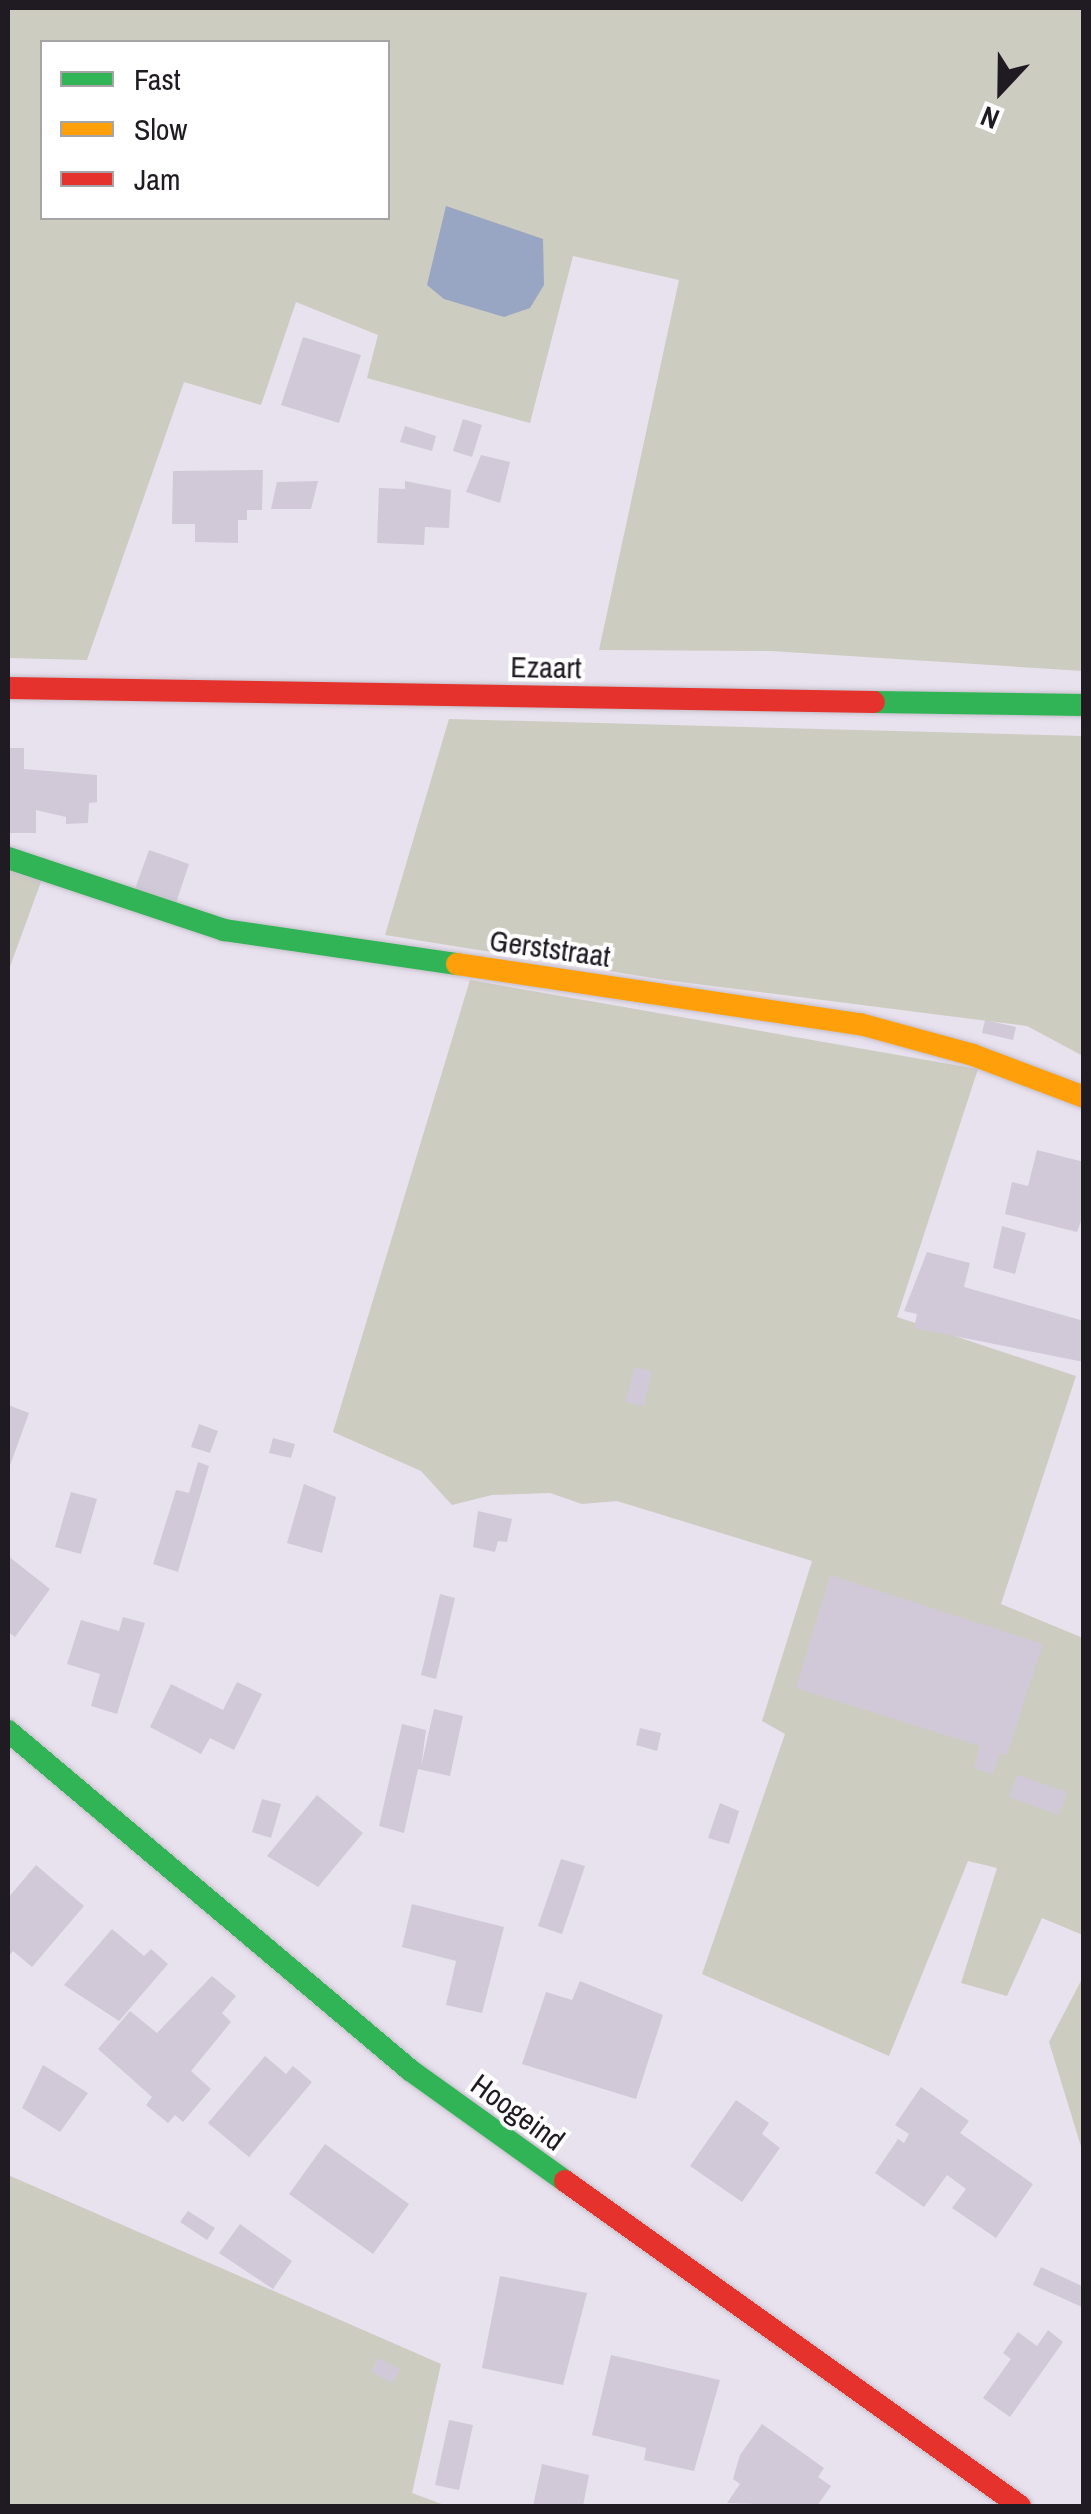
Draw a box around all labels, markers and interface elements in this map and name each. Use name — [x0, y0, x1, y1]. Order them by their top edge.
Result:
legend — [40, 40, 390, 220]
north arrow — [951, 40, 1051, 140]
text: Fast — [134, 59, 181, 99]
text: N — [975, 97, 1005, 139]
text: Slow — [134, 109, 187, 149]
text: Jam — [134, 159, 180, 199]
street label: Ezaart — [510, 648, 582, 686]
street label: Gerststraat — [487, 922, 613, 974]
street label: Hoogeind — [464, 2066, 572, 2158]

